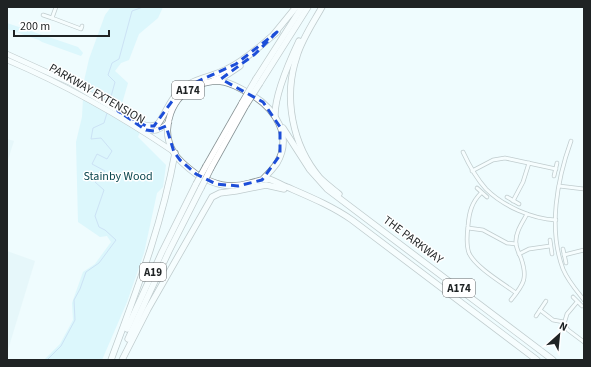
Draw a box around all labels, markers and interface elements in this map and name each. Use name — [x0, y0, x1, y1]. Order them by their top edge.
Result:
scale bar — [14, 12, 109, 38]
text: 200 m — [20, 18, 50, 35]
street label: PARKWAY EXTENSION — [46, 60, 148, 128]
road number: A174 — [172, 81, 204, 99]
park label: Stainby Wood — [83, 168, 153, 185]
street label: THE PARKWAY — [380, 212, 447, 268]
road number: A19 — [140, 263, 166, 281]
road number: A174 — [443, 279, 475, 297]
north arrow — [539, 315, 579, 355]
text: N — [557, 318, 570, 335]

